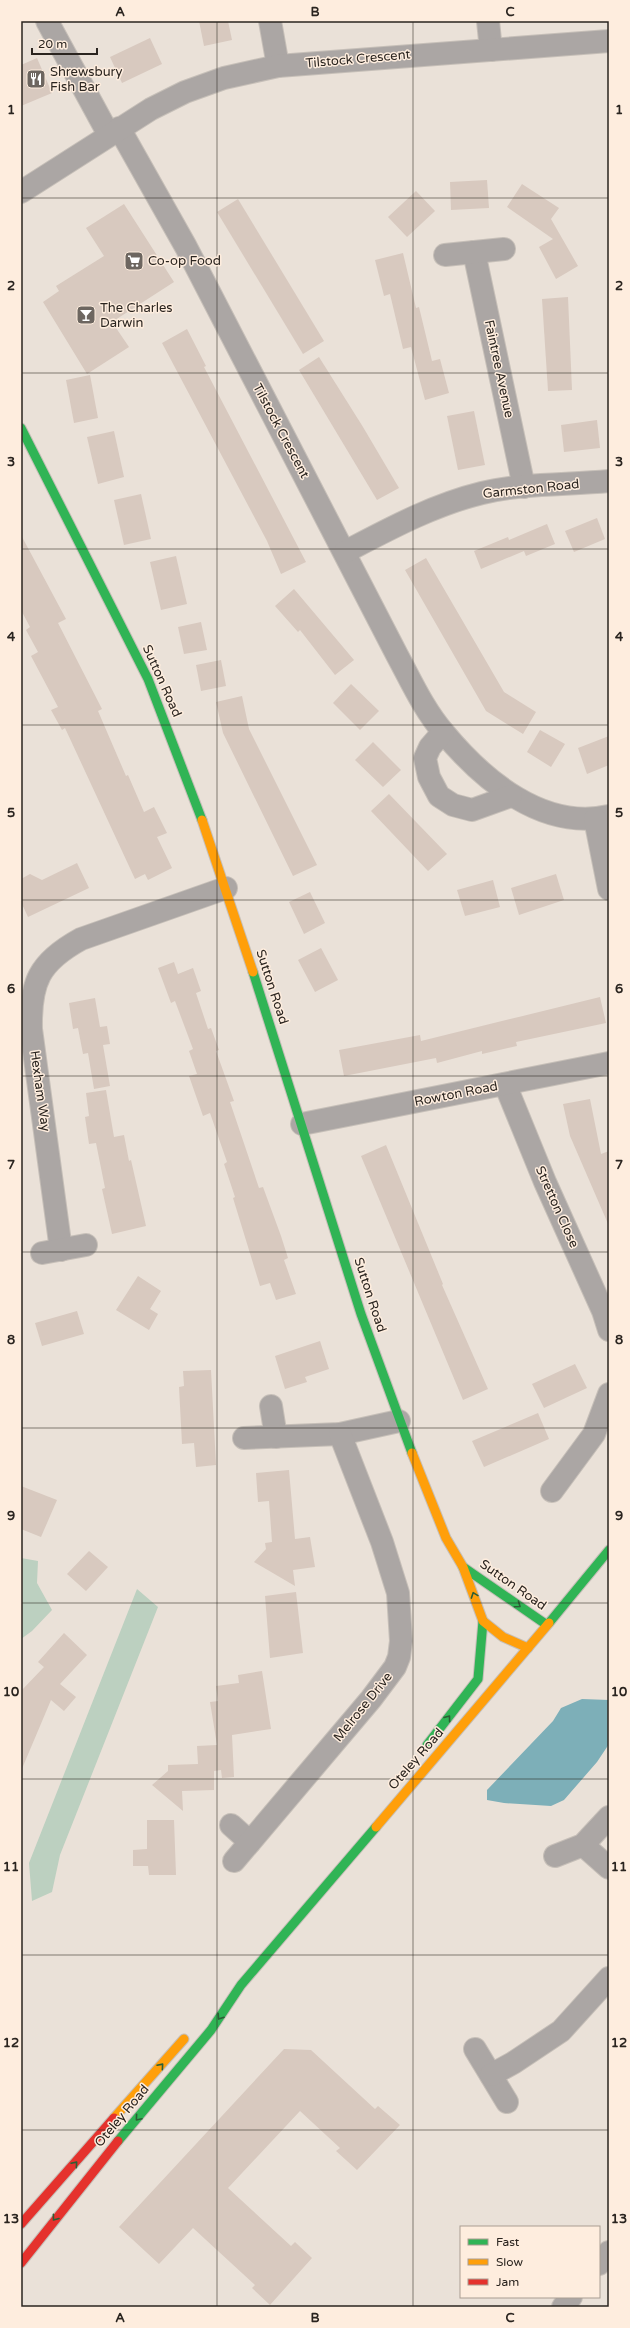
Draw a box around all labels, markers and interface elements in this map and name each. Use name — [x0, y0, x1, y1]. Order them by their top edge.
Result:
text: A — [115, 4, 125, 20]
text: B — [310, 4, 320, 20]
text: C — [505, 4, 515, 20]
scale bar — [32, 30, 97, 56]
text: 20 m — [38, 37, 67, 51]
street label: Tilstock Crescent — [305, 46, 411, 72]
place label: Shrewsbury Fish Bar — [50, 64, 123, 95]
restaurant icon: Shrewsbury Fish Bar — [25, 68, 47, 90]
text: 1 — [7, 102, 15, 118]
text: 1 — [615, 102, 623, 118]
supermarket icon: Co-op Food — [123, 250, 145, 272]
place label: Co-op Food — [148, 253, 221, 269]
text: 2 — [7, 278, 15, 294]
text: 2 — [615, 278, 623, 294]
place label: The Charles Darwin — [100, 300, 173, 331]
bar icon: The Charles Darwin — [75, 304, 97, 326]
street label: Faintree Avenue — [481, 319, 517, 419]
street label: Tilstock Crescent — [249, 381, 313, 481]
text: 3 — [7, 454, 15, 470]
text: 3 — [615, 454, 623, 470]
street label: Garmston Road — [482, 476, 580, 502]
text: 4 — [7, 629, 16, 645]
text: 4 — [615, 629, 624, 645]
street label: Sutton Road — [139, 642, 185, 720]
text: 5 — [7, 805, 15, 821]
text: 5 — [615, 805, 623, 821]
street label: Sutton Road — [252, 948, 292, 1026]
text: 6 — [7, 981, 15, 997]
text: 6 — [615, 981, 623, 997]
street label: Hexham Way — [26, 1050, 54, 1132]
street label: Rowton Road — [413, 1078, 499, 1110]
text: 7 — [7, 1157, 15, 1173]
text: 7 — [615, 1157, 623, 1173]
street label: Stretton Close — [532, 1164, 582, 1250]
street label: Sutton Road — [350, 1256, 390, 1334]
text: 8 — [7, 1332, 15, 1348]
text: 8 — [615, 1332, 623, 1348]
text: 9 — [7, 1508, 15, 1524]
text: 9 — [615, 1508, 623, 1524]
street label: Sutton Road — [477, 1556, 549, 1614]
one-way arrow — [470, 1591, 478, 1598]
one-way arrow — [514, 1600, 521, 1608]
street label: Melrose Drive — [330, 1669, 396, 1745]
text: 10 — [3, 1684, 19, 1700]
text: 10 — [611, 1684, 627, 1700]
one-way arrow — [443, 1715, 450, 1722]
street label: Oteley Road — [385, 1725, 447, 1793]
text: 11 — [3, 1859, 19, 1875]
text: 11 — [611, 1859, 627, 1875]
one-way arrow — [217, 2013, 225, 2020]
text: 12 — [3, 2035, 19, 2051]
text: 12 — [611, 2035, 627, 2051]
one-way arrow — [156, 2064, 163, 2071]
street label: Oteley Road — [91, 2082, 153, 2150]
one-way arrow — [135, 2113, 142, 2120]
one-way arrow — [70, 2161, 77, 2169]
text: 13 — [3, 2211, 19, 2227]
text: 13 — [611, 2211, 627, 2227]
one-way arrow — [52, 2214, 60, 2221]
legend — [460, 2226, 600, 2298]
text: Fast — [496, 2235, 520, 2249]
text: Slow — [496, 2255, 523, 2269]
text: Jam — [496, 2275, 519, 2289]
text: A — [115, 2310, 125, 2326]
text: B — [310, 2310, 320, 2326]
text: C — [505, 2310, 515, 2326]

